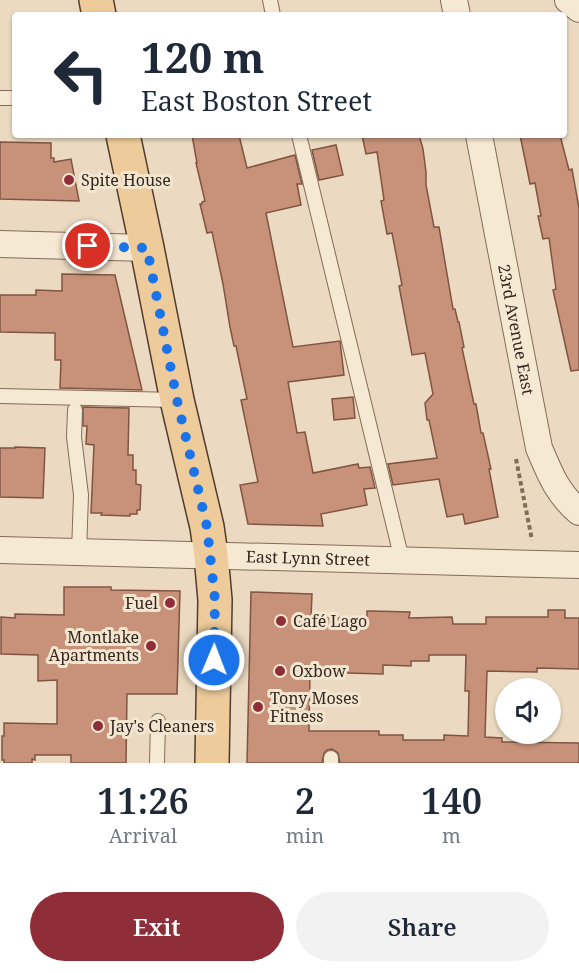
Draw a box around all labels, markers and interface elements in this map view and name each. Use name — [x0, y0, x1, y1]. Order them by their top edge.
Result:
text: 120 m — [141, 28, 265, 85]
icon: left — [42, 36, 120, 114]
text: East Boston Street — [141, 82, 372, 119]
place label: Spite House — [81, 169, 171, 191]
marker: Spite House — [62, 173, 76, 187]
pin — [62, 220, 113, 271]
icon: arrive — [71, 229, 104, 262]
street label: 23rd Avenue East — [493, 262, 540, 397]
street label: East Lynn Street — [246, 545, 371, 571]
place label: Fuel — [125, 592, 158, 614]
marker: Fuel — [163, 596, 177, 610]
place label: Café Lago — [293, 610, 367, 632]
marker: Café Lago — [274, 614, 288, 628]
place label: Montlake Apartments — [49, 626, 139, 666]
position arrow — [182, 628, 246, 692]
marker: Montlake Apartments — [144, 639, 158, 653]
place label: Oxbow — [292, 660, 346, 682]
marker: Oxbow — [273, 664, 287, 678]
map controls — [495, 678, 561, 744]
button: sound — [495, 678, 561, 744]
place label: Tony Moses Fitness — [270, 687, 359, 727]
marker: Tony Moses Fitness — [251, 700, 265, 714]
place label: Jay's Cleaners — [109, 715, 214, 737]
marker: Jay's Cleaners — [91, 719, 105, 733]
text: 11:26 — [97, 776, 189, 825]
text: 2 — [295, 776, 315, 825]
text: 140 — [421, 776, 482, 825]
text: Arrival — [109, 822, 177, 849]
text: min — [286, 822, 324, 849]
text: m — [442, 822, 461, 849]
button: Exit — [30, 892, 284, 961]
button: Share — [296, 892, 549, 961]

